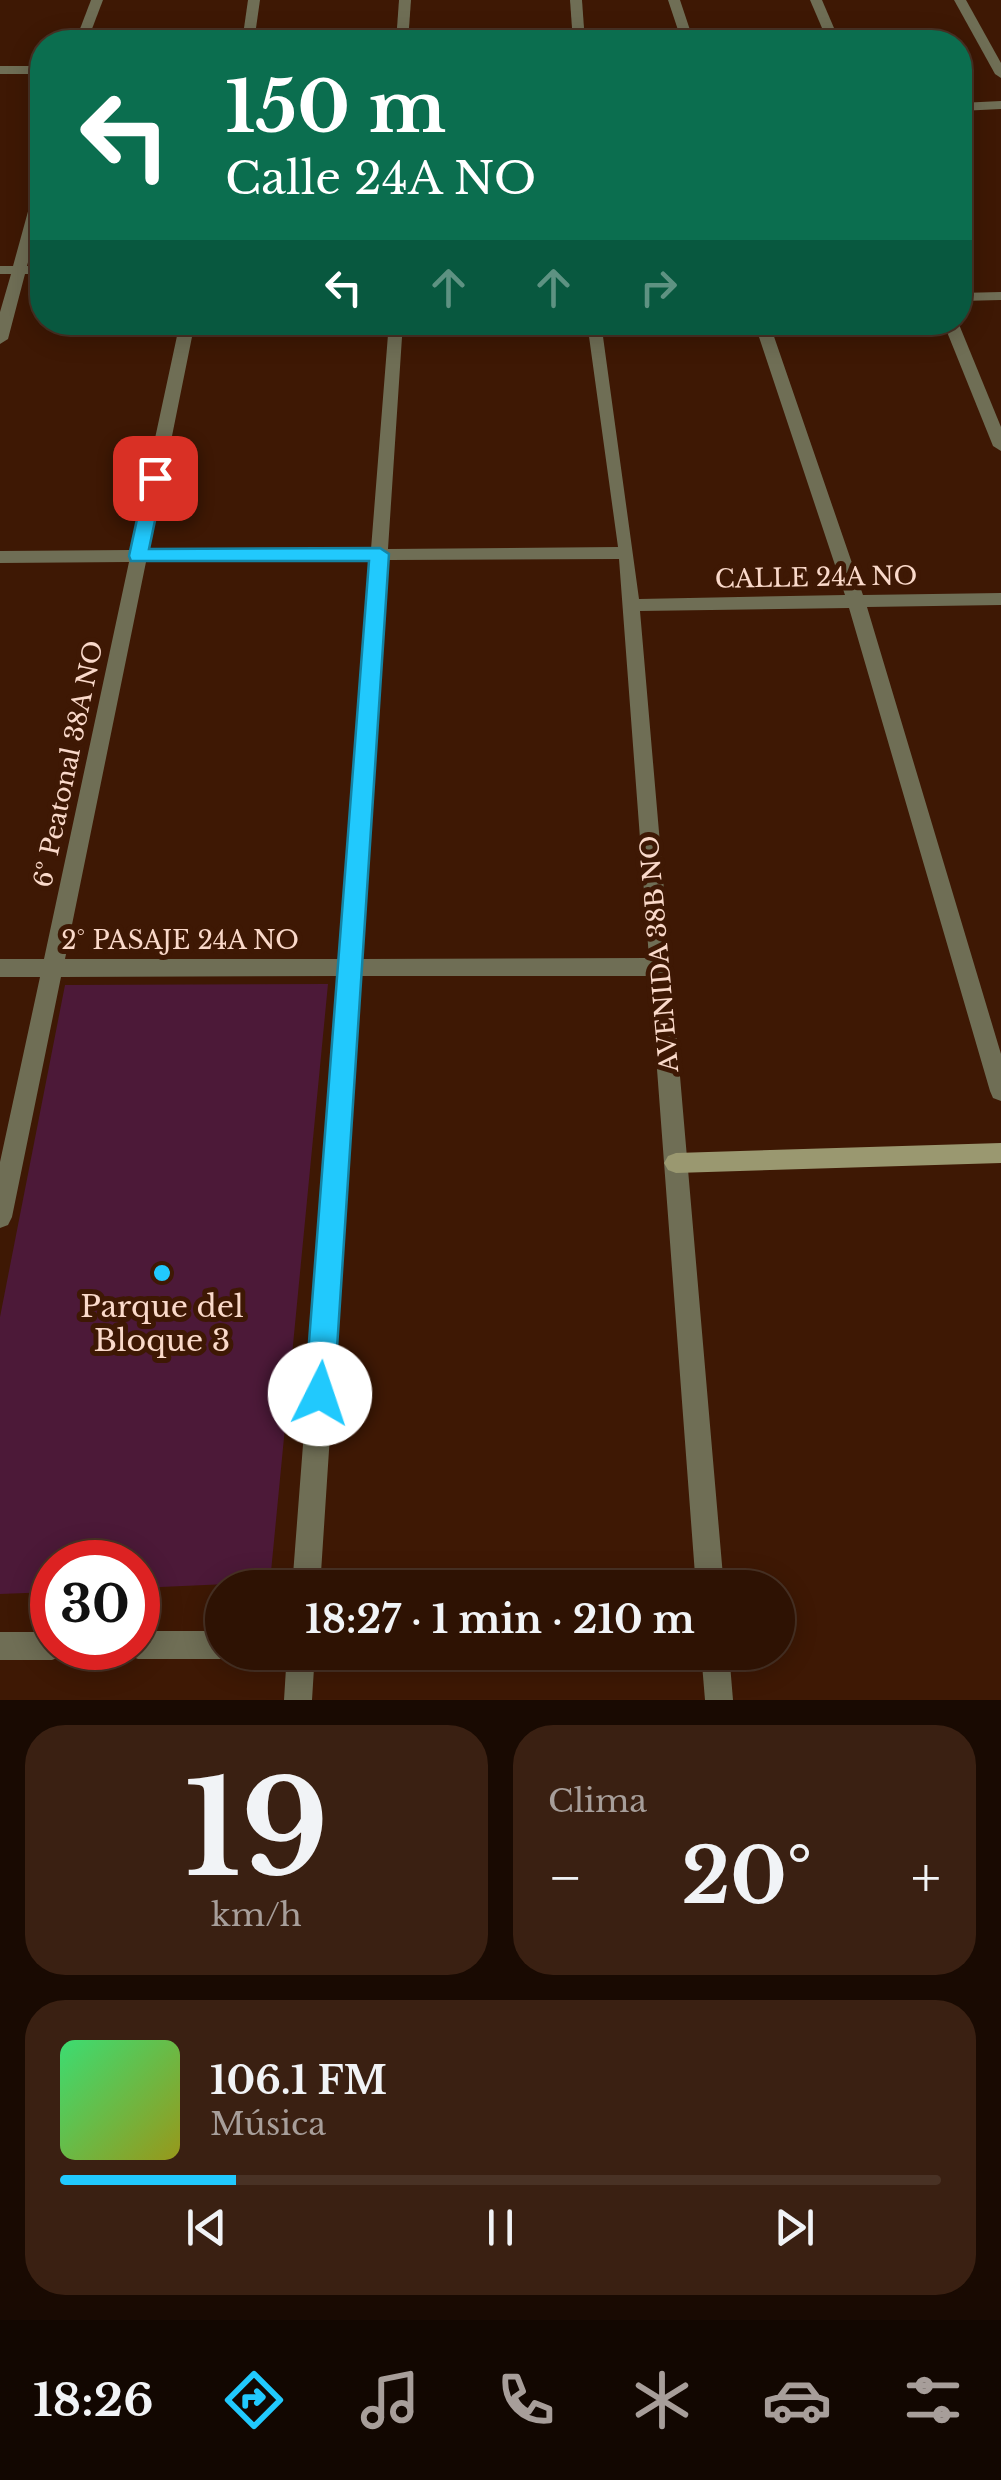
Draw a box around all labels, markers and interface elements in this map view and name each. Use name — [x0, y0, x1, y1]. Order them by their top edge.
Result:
text: 150 m — [225, 64, 446, 151]
icon: left — [60, 70, 190, 200]
text: Calle 24A NO — [225, 150, 536, 206]
icon: left — [316, 260, 371, 315]
icon: ahead — [421, 260, 476, 315]
icon: ahead — [526, 260, 581, 315]
icon: right — [631, 260, 686, 315]
pin — [113, 436, 198, 521]
icon: arrive — [128, 451, 183, 506]
street label: CALLE 24A NO — [715, 560, 917, 595]
street label: 6º Peatonal 38A NO — [27, 638, 110, 890]
street label: AVENIDA 38B NO — [634, 834, 685, 1075]
street label: 2° PASAJE 24A NO — [61, 925, 299, 956]
marker: Parque del Bloque 3 — [151, 1262, 173, 1284]
place label: Parque del Bloque 3 — [80, 1288, 244, 1359]
position arrow — [268, 1342, 372, 1446]
speed limit sign: 30 — [30, 1540, 160, 1670]
text: 18:27 · 1 min · 210 m — [305, 1596, 695, 1643]
text: 19 — [184, 1749, 329, 1910]
text: Clima — [548, 1781, 647, 1821]
text: 20° — [682, 1830, 812, 1923]
text: − — [548, 1844, 583, 1912]
text: + — [911, 1844, 941, 1912]
text: km/h — [211, 1895, 302, 1935]
text: 106.1 FM — [210, 2057, 387, 2104]
text: Música — [210, 2104, 326, 2144]
icon: previous — [179, 2200, 234, 2255]
icon: pause — [473, 2200, 528, 2255]
icon: next — [767, 2200, 822, 2255]
icon: directions — [219, 2365, 289, 2435]
icon: music — [355, 2365, 425, 2435]
icon: phone — [491, 2365, 561, 2435]
icon: climate — [627, 2365, 697, 2435]
icon: car — [762, 2365, 832, 2435]
icon: filters — [898, 2365, 968, 2435]
text: 18:26 — [33, 2372, 153, 2428]

